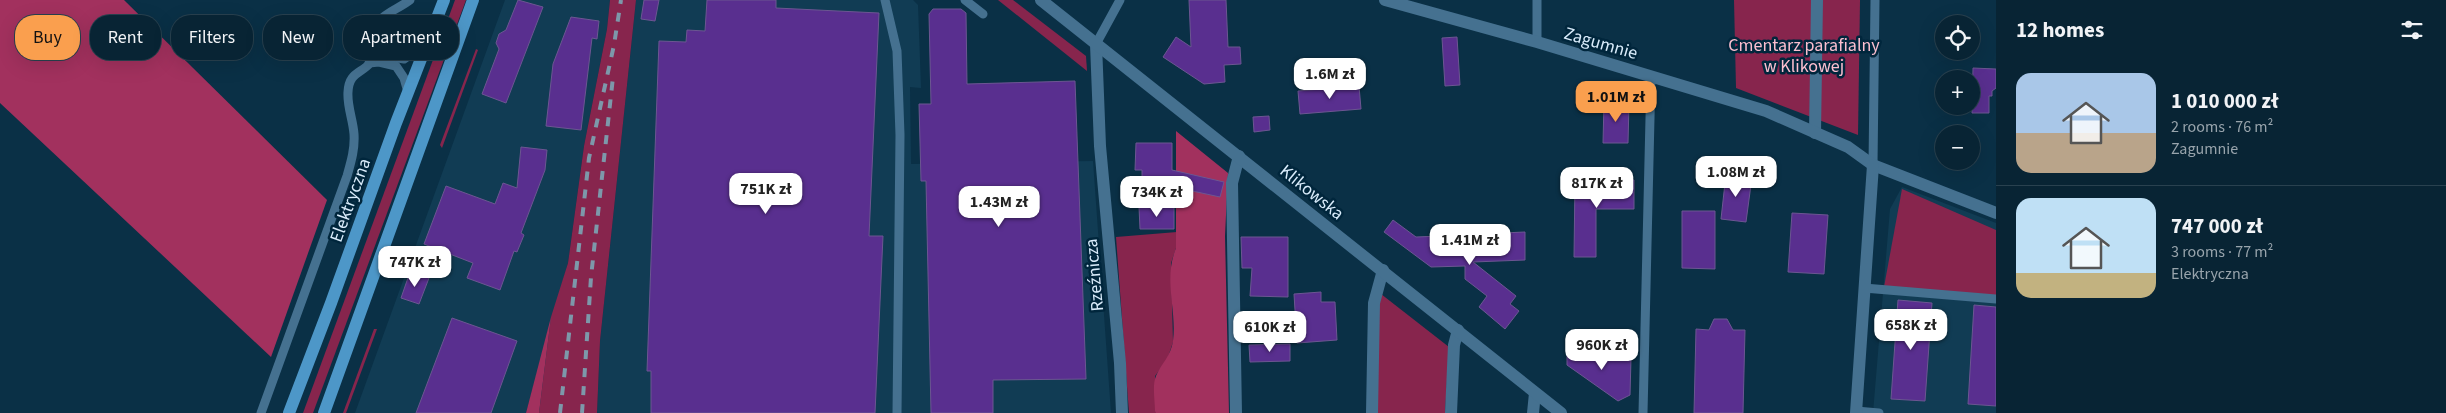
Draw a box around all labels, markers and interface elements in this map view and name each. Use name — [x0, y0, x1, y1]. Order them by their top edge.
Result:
chip: Buy — [15, 15, 80, 60]
chip: Rent — [90, 15, 161, 60]
chip: Filters — [171, 15, 253, 60]
chip: New — [263, 15, 333, 60]
chip: Apartment — [343, 15, 459, 60]
map controls — [1935, 15, 1980, 170]
button: locate — [1935, 15, 1980, 60]
text: 12 homes — [2016, 15, 2104, 45]
icon: filters — [2398, 16, 2426, 44]
street label: Zagumnie — [1561, 21, 1641, 66]
park label: Cmentarz parafialny w Klikowej — [1728, 33, 1880, 79]
pin: 1.6M zł — [1284, 58, 1376, 100]
text: 1.6M zł — [1305, 63, 1355, 85]
button: + — [1935, 70, 1980, 115]
pin: 1.01M zł — [1564, 80, 1668, 123]
text: 1.01M zł — [1587, 86, 1645, 108]
text: 1 010 000 zł — [2171, 86, 2278, 116]
icon: home — [2056, 93, 2116, 153]
text: 2 rooms · 76 m² — [2171, 116, 2273, 138]
button: − — [1935, 125, 1980, 170]
text: Zagumnie — [2171, 138, 2238, 160]
street label: Elektryczna — [324, 155, 377, 246]
pin: 1.08M zł — [1684, 156, 1788, 198]
street label: Klikowska — [1274, 159, 1349, 226]
text: 1.08M zł — [1707, 161, 1765, 183]
pin: 817K zł — [1551, 166, 1643, 209]
pin: 751K zł — [720, 172, 812, 215]
text: 817K zł — [1571, 172, 1623, 194]
pin: 734K zł — [1111, 176, 1203, 218]
text: 751K zł — [740, 178, 792, 200]
text: 734K zł — [1131, 181, 1183, 203]
pin: 1.43M zł — [947, 186, 1051, 228]
text: 1.43M zł — [970, 191, 1028, 213]
text: 747 000 zł — [2171, 211, 2263, 241]
icon: home — [2056, 218, 2116, 278]
pin: 1.41M zł — [1418, 224, 1522, 266]
text: 1.41M zł — [1441, 229, 1499, 251]
street label: Rzeźnicza — [1079, 238, 1110, 312]
text: 3 rooms · 77 m² — [2171, 241, 2273, 263]
pin: 747K zł — [369, 246, 461, 288]
text: 747K zł — [389, 251, 441, 273]
text: Elektryczna — [2171, 263, 2249, 285]
pin: 658K zł — [1865, 308, 1957, 351]
pin: 610K zł — [1224, 310, 1316, 353]
text: 658K zł — [1885, 314, 1937, 336]
text: 610K zł — [1244, 316, 1296, 338]
pin: 960K zł — [1556, 328, 1648, 371]
text: 960K zł — [1576, 334, 1628, 356]

